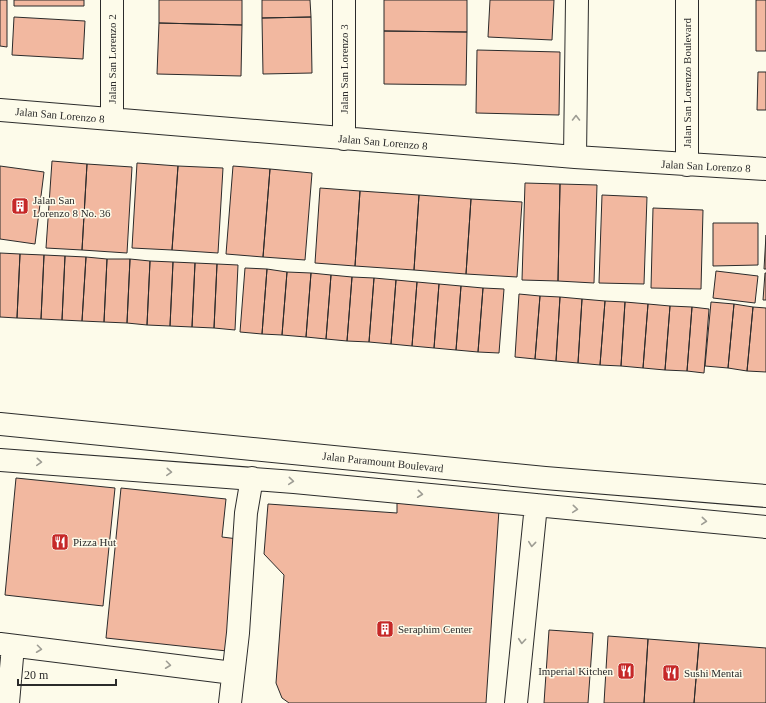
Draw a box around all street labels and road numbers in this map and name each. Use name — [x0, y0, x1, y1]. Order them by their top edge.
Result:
street label: Jalan San Lorenzo 2 — [106, 14, 118, 104]
street label: Jalan San Lorenzo Boulevard — [681, 18, 693, 148]
street label: Jalan San Lorenzo 3 — [338, 24, 350, 114]
street label: Jalan San Lorenzo 8 — [15, 105, 106, 125]
street label: Jalan San Lorenzo 8 — [338, 132, 429, 152]
street label: Jalan San Lorenzo 8 — [661, 158, 752, 174]
street label: Jalan Paramount Boulevard — [322, 450, 445, 474]

